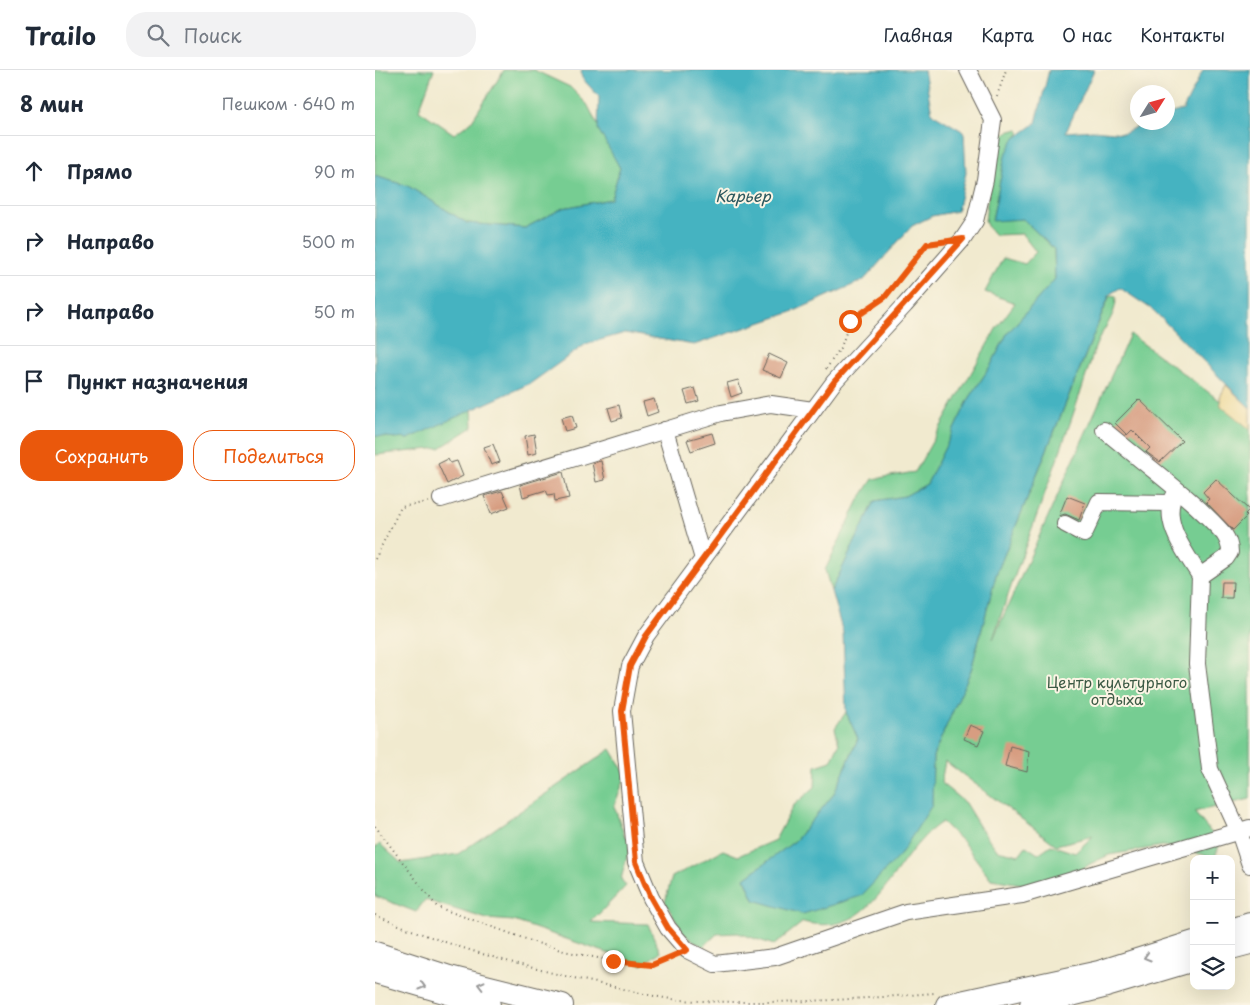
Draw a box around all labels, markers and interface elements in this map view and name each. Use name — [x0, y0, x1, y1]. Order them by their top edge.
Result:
search box — [126, 12, 476, 57]
text: Trailo — [25, 17, 96, 53]
icon: search — [144, 21, 172, 49]
text: Поиск — [184, 21, 242, 49]
text: Главная — [884, 21, 953, 48]
text: Карта — [981, 21, 1034, 48]
text: О нас — [1062, 21, 1112, 48]
text: Контакты — [1140, 21, 1225, 48]
north arrow — [1130, 85, 1175, 130]
text: 8 мин — [20, 87, 84, 119]
text: Пешком · 640 m — [222, 91, 355, 115]
icon: ahead — [20, 157, 48, 185]
text: Прямо — [67, 157, 132, 185]
text: 90 m — [314, 159, 355, 183]
water label: Карьер — [715, 183, 771, 207]
icon: right — [20, 227, 48, 255]
text: Направо — [67, 227, 154, 255]
text: 500 m — [302, 229, 355, 253]
icon: right — [20, 297, 48, 325]
text: Направо — [67, 297, 154, 325]
text: 50 m — [314, 299, 355, 323]
route start — [839, 310, 862, 333]
icon: arrive — [20, 367, 48, 395]
text: Пункт назначения — [67, 367, 248, 395]
button: Сохранить — [20, 430, 183, 481]
button: Поделиться — [193, 430, 355, 481]
park label: Центр культурного отдыха — [1047, 670, 1187, 710]
map controls — [1190, 855, 1235, 990]
button: + — [1190, 855, 1235, 900]
button: − — [1190, 900, 1235, 945]
button: layers — [1190, 945, 1235, 990]
route end — [602, 950, 625, 973]
one-way arrow — [1144, 951, 1152, 961]
one-way arrow — [476, 980, 485, 991]
one-way arrow — [417, 981, 425, 991]

